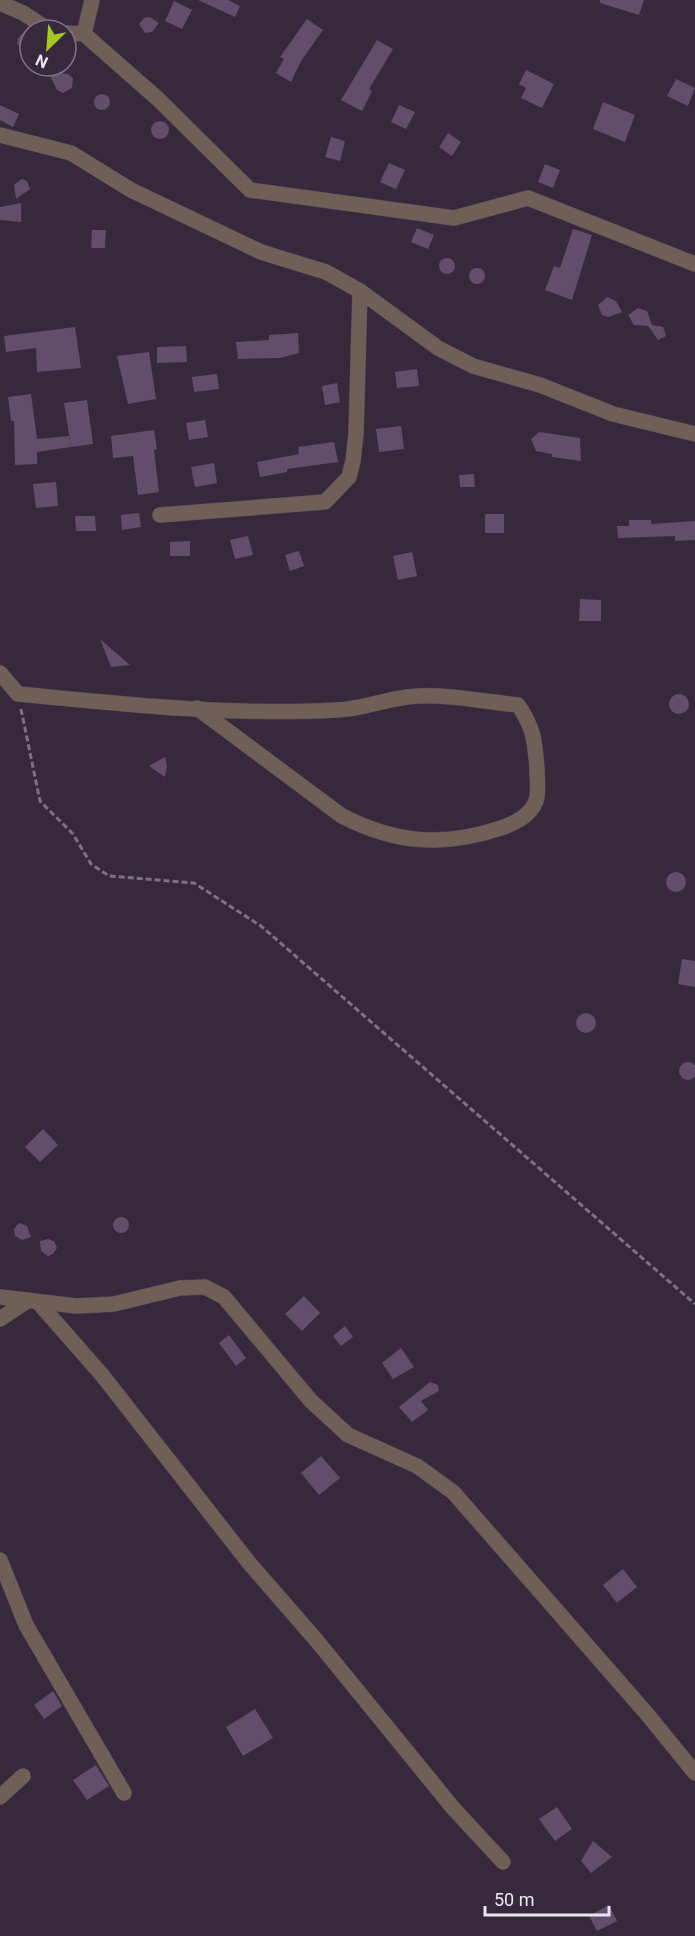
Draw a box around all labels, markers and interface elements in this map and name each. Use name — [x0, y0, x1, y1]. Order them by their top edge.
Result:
north arrow — [18, 18, 78, 78]
text: N — [33, 50, 51, 72]
scale bar — [485, 1879, 610, 1917]
text: 50 m — [494, 1889, 534, 1910]

